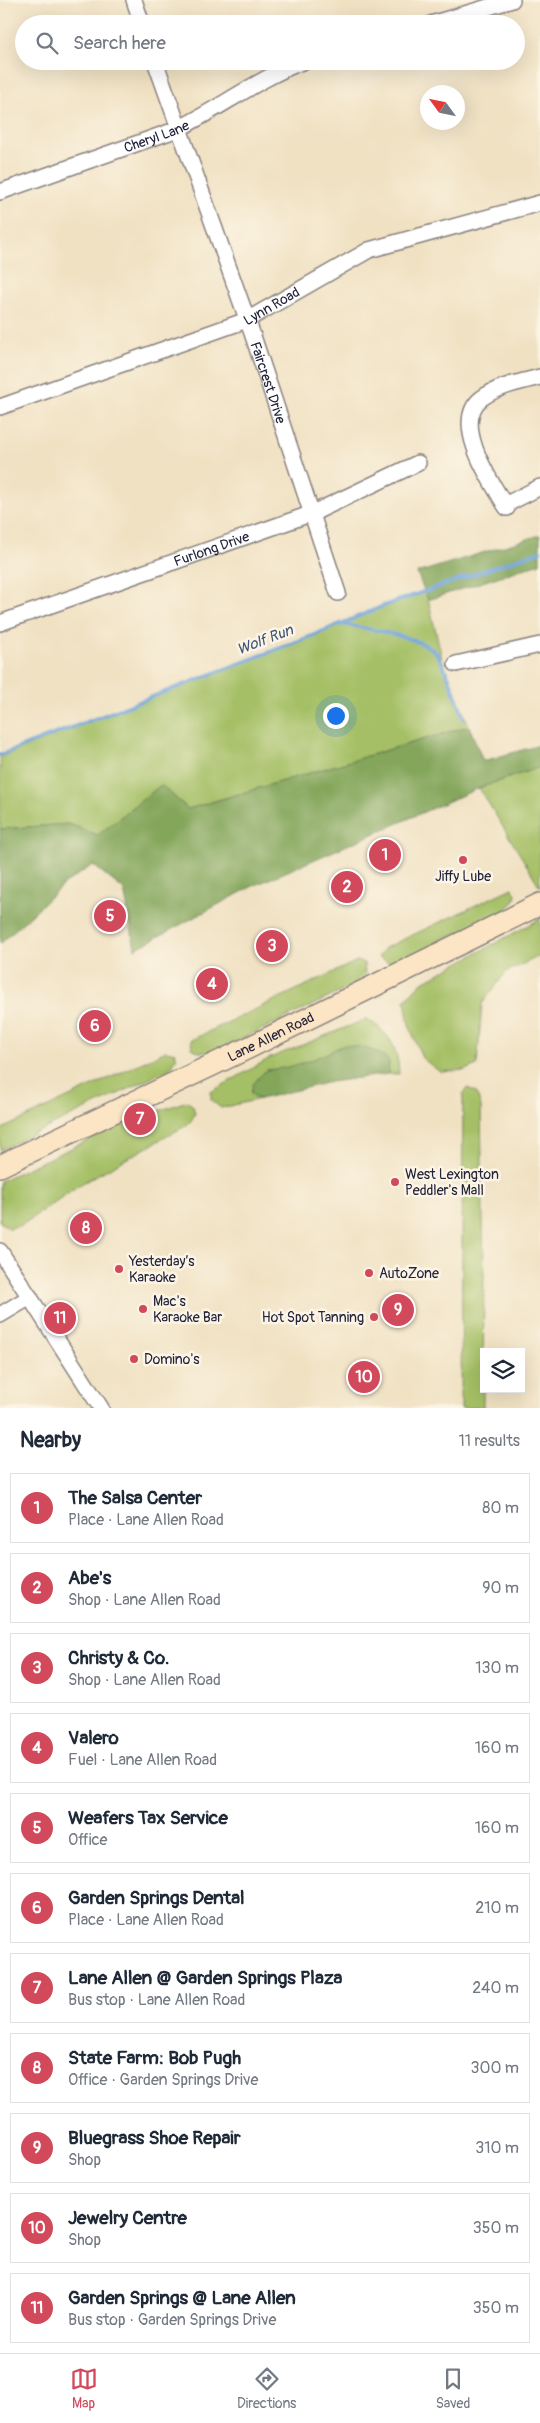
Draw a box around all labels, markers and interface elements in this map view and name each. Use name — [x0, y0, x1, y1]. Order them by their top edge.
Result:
search box — [15, 15, 525, 70]
icon: search — [33, 29, 61, 57]
text: Search here — [73, 31, 166, 55]
north arrow — [420, 85, 465, 130]
street label: Cheryl Lane — [121, 116, 192, 156]
street label: Lynn Road — [240, 283, 303, 329]
street label: Faircrest Drive — [247, 339, 290, 426]
street label: Furlong Drive — [171, 528, 252, 570]
water label: Wolf Run — [234, 620, 297, 659]
your location — [323, 703, 349, 729]
pin: 1 — [369, 836, 401, 874]
marker: Jiffy Lube — [457, 854, 469, 866]
pin: 2 — [331, 868, 363, 906]
place label: Jiffy Lube — [435, 868, 491, 885]
pin: 5 — [94, 897, 126, 935]
pin: 3 — [256, 927, 288, 965]
pin: 4 — [196, 965, 228, 1003]
pin: 6 — [79, 1007, 111, 1045]
street label: Lane Allen Road — [225, 1008, 317, 1065]
pin: 7 — [124, 1100, 156, 1138]
place label: West Lexington Peddler's Mall — [405, 1166, 499, 1199]
marker: West Lexington Peddler's Mall — [389, 1176, 401, 1188]
pin: 8 — [70, 1209, 102, 1247]
place label: Yesterday’s Karaoke — [128, 1253, 195, 1286]
marker: Yesterday’s Karaoke — [113, 1263, 125, 1275]
place label: AutoZone — [379, 1265, 439, 1282]
marker: AutoZone — [363, 1267, 375, 1279]
pin: 9 — [382, 1291, 414, 1329]
place label: Mac's Karaoke Bar — [153, 1293, 222, 1326]
pin: 11 — [44, 1299, 76, 1337]
marker: Mac's Karaoke Bar — [137, 1303, 149, 1315]
place label: Hot Spot Tanning — [262, 1309, 364, 1326]
marker: Hot Spot Tanning — [368, 1311, 380, 1323]
map controls — [480, 1348, 525, 1393]
button: layers — [480, 1348, 525, 1393]
place label: Domino's — [144, 1351, 200, 1368]
marker: Domino's — [128, 1353, 140, 1365]
pin: 10 — [348, 1358, 380, 1396]
text: Nearby — [20, 1427, 81, 1454]
text: 11 results — [458, 1431, 520, 1451]
text: The Salsa Center — [68, 1486, 202, 1510]
text: 1 — [34, 1498, 40, 1518]
text: 80 m — [482, 1498, 519, 1518]
text: Place · Lane Allen Road — [68, 1510, 224, 1530]
text: Abe's — [68, 1566, 111, 1590]
text: 2 — [33, 1578, 41, 1598]
text: 90 m — [482, 1578, 519, 1598]
text: Shop · Lane Allen Road — [68, 1590, 221, 1610]
text: Christy & Co. — [68, 1646, 169, 1670]
text: 3 — [33, 1658, 41, 1678]
text: 130 m — [475, 1658, 519, 1678]
text: Shop · Lane Allen Road — [68, 1670, 221, 1690]
text: Valero — [68, 1726, 119, 1750]
text: 4 — [32, 1738, 42, 1758]
text: 160 m — [475, 1738, 519, 1758]
text: Fuel · Lane Allen Road — [68, 1750, 217, 1770]
text: Weafers Tax Service — [68, 1806, 228, 1830]
text: 5 — [33, 1818, 41, 1838]
text: 160 m — [475, 1818, 519, 1838]
text: Office — [68, 1830, 108, 1850]
text: Garden Springs Dental — [68, 1886, 245, 1910]
text: 6 — [32, 1898, 42, 1918]
text: 210 m — [475, 1898, 519, 1918]
text: Place · Lane Allen Road — [68, 1910, 224, 1930]
text: Lane Allen @ Garden Springs Plaza — [68, 1966, 342, 1990]
text: 7 — [33, 1978, 41, 1998]
text: 240 m — [472, 1978, 519, 1998]
text: Bus stop · Lane Allen Road — [68, 1990, 245, 2010]
text: State Farm: Bob Pugh — [68, 2046, 241, 2070]
text: 8 — [33, 2058, 41, 2078]
text: 300 m — [471, 2058, 519, 2078]
text: Office · Garden Springs Drive — [68, 2070, 258, 2090]
text: Bluegrass Shoe Repair — [68, 2126, 241, 2150]
text: 9 — [33, 2138, 41, 2158]
text: 310 m — [475, 2138, 519, 2158]
text: Shop — [68, 2150, 101, 2170]
text: Jewelry Centre — [68, 2206, 187, 2230]
text: 10 — [28, 2218, 46, 2238]
text: 350 m — [473, 2218, 519, 2238]
text: Shop — [68, 2230, 101, 2250]
text: Garden Springs @ Lane Allen — [68, 2286, 296, 2310]
text: 11 — [31, 2298, 43, 2318]
text: 350 m — [473, 2298, 519, 2318]
text: Bus stop · Garden Springs Drive — [68, 2310, 276, 2330]
tab: Map — [70, 2365, 98, 2412]
tab: Directions — [237, 2365, 296, 2412]
tab: Saved — [436, 2365, 470, 2412]

